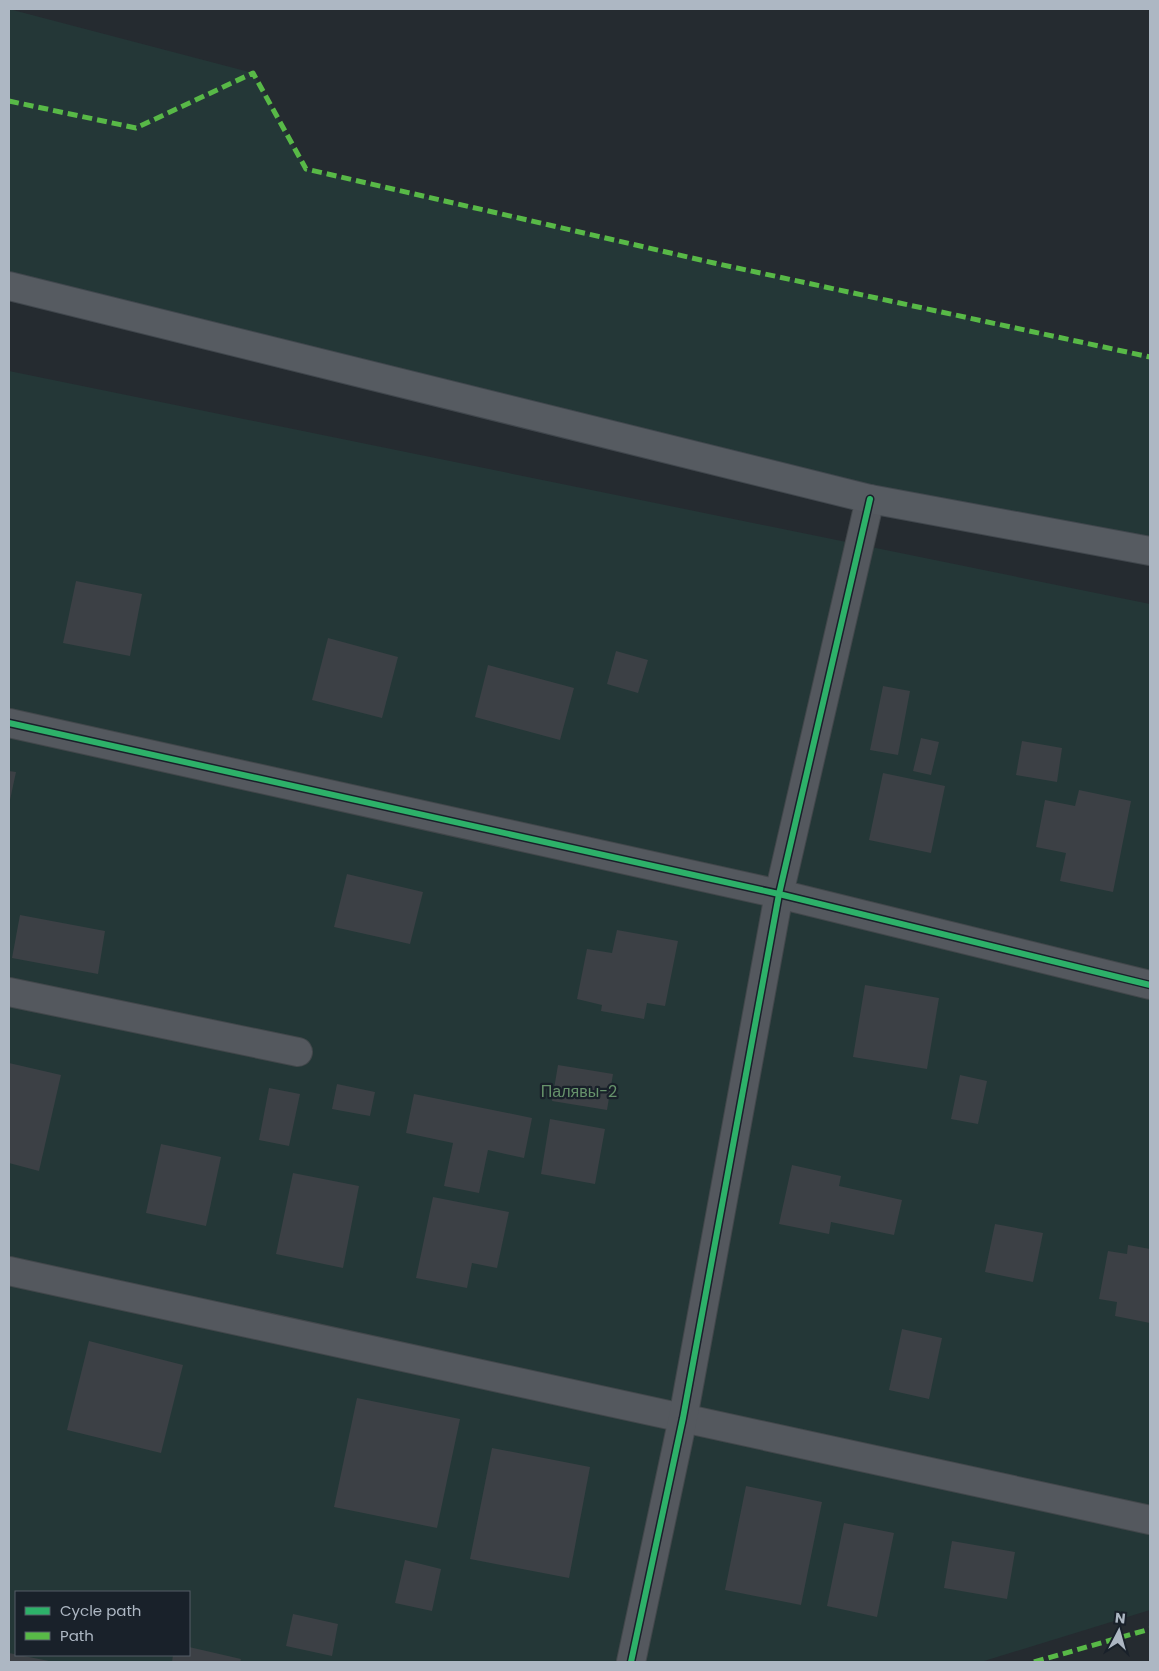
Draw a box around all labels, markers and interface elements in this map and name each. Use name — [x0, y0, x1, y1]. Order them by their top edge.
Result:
park label: Палявы-2 — [541, 1080, 617, 1103]
legend — [15, 1591, 190, 1656]
text: Cycle path — [60, 1600, 141, 1621]
north arrow — [1094, 1606, 1144, 1656]
text: N — [1114, 1608, 1127, 1629]
text: Path — [60, 1625, 94, 1646]

